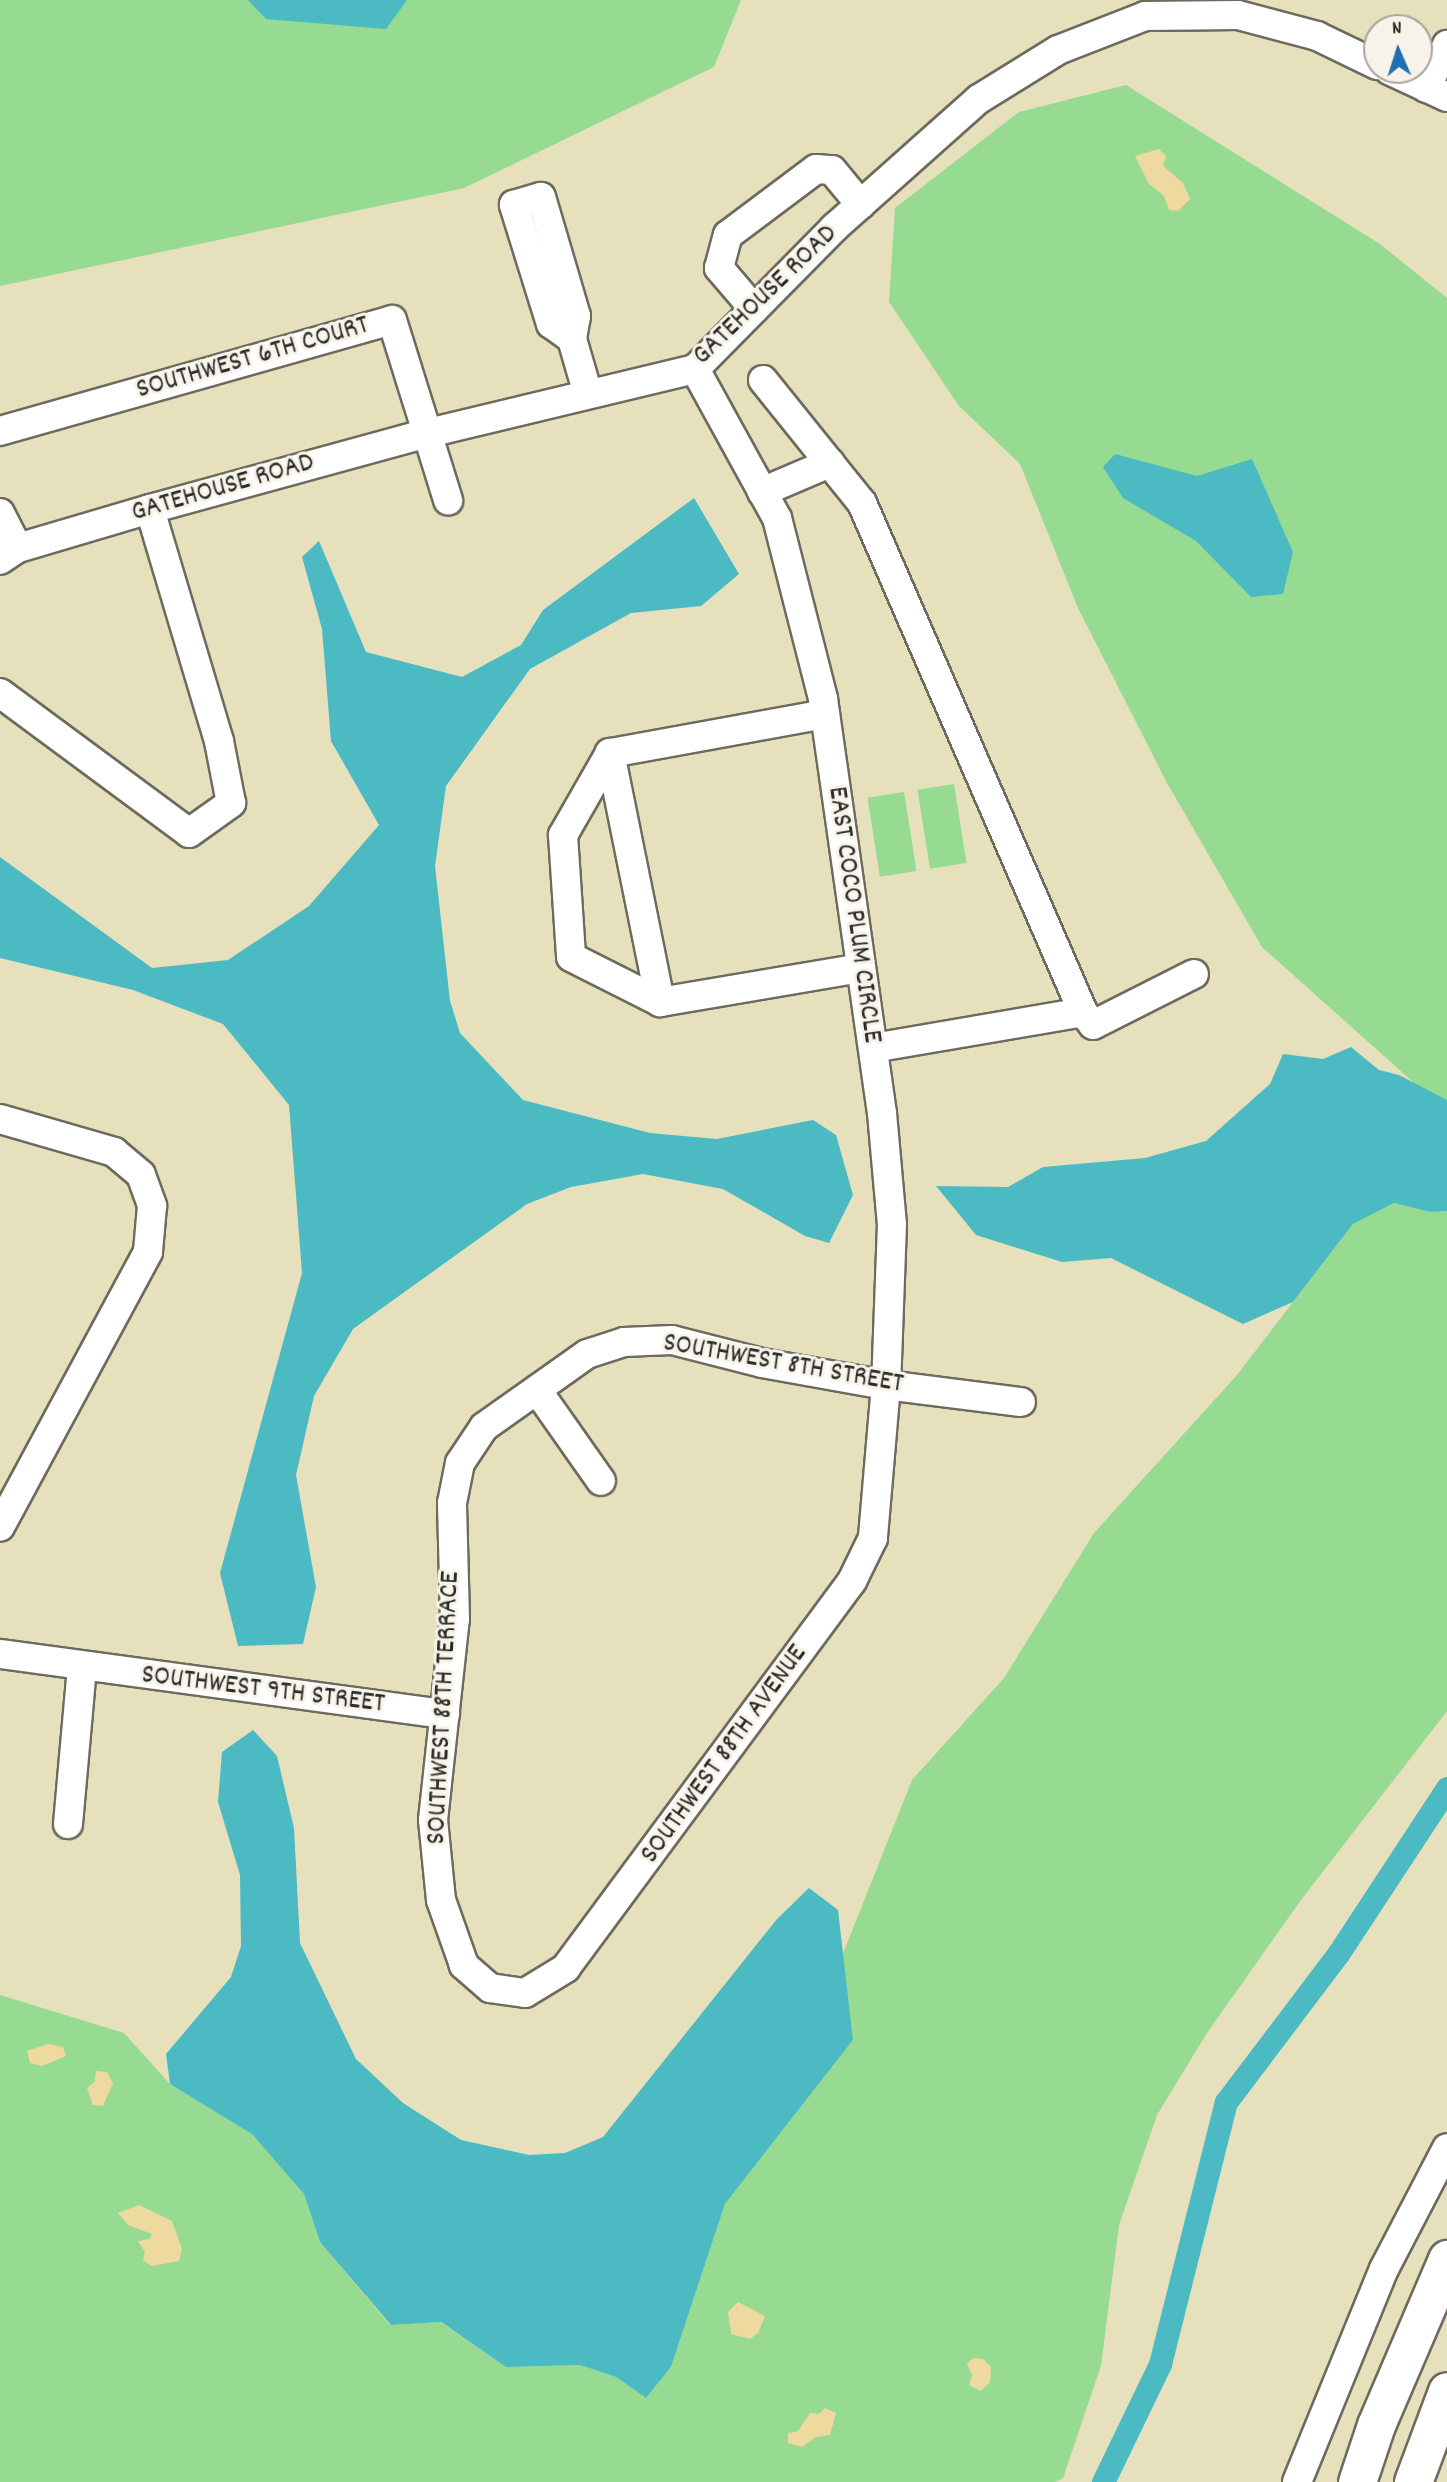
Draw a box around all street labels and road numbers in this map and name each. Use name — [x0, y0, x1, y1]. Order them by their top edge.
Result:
street label: GATEHOUSE ROAD — [687, 219, 845, 373]
street label: SOUTHWEST 6TH COURT — [133, 310, 373, 408]
street label: GATEHOUSE ROAD — [128, 447, 318, 531]
street label: EAST COCO PLUM CIRCLE — [818, 785, 888, 1045]
street label: SOUTHWEST 8TH STREET — [660, 1327, 906, 1403]
street label: SOUTHWEST 88TH TERRACE — [421, 1571, 469, 1845]
street label: SOUTHWEST 88TH AVENUE — [634, 1639, 816, 1871]
street label: SOUTHWEST 9TH STREET — [139, 1659, 387, 1723]

